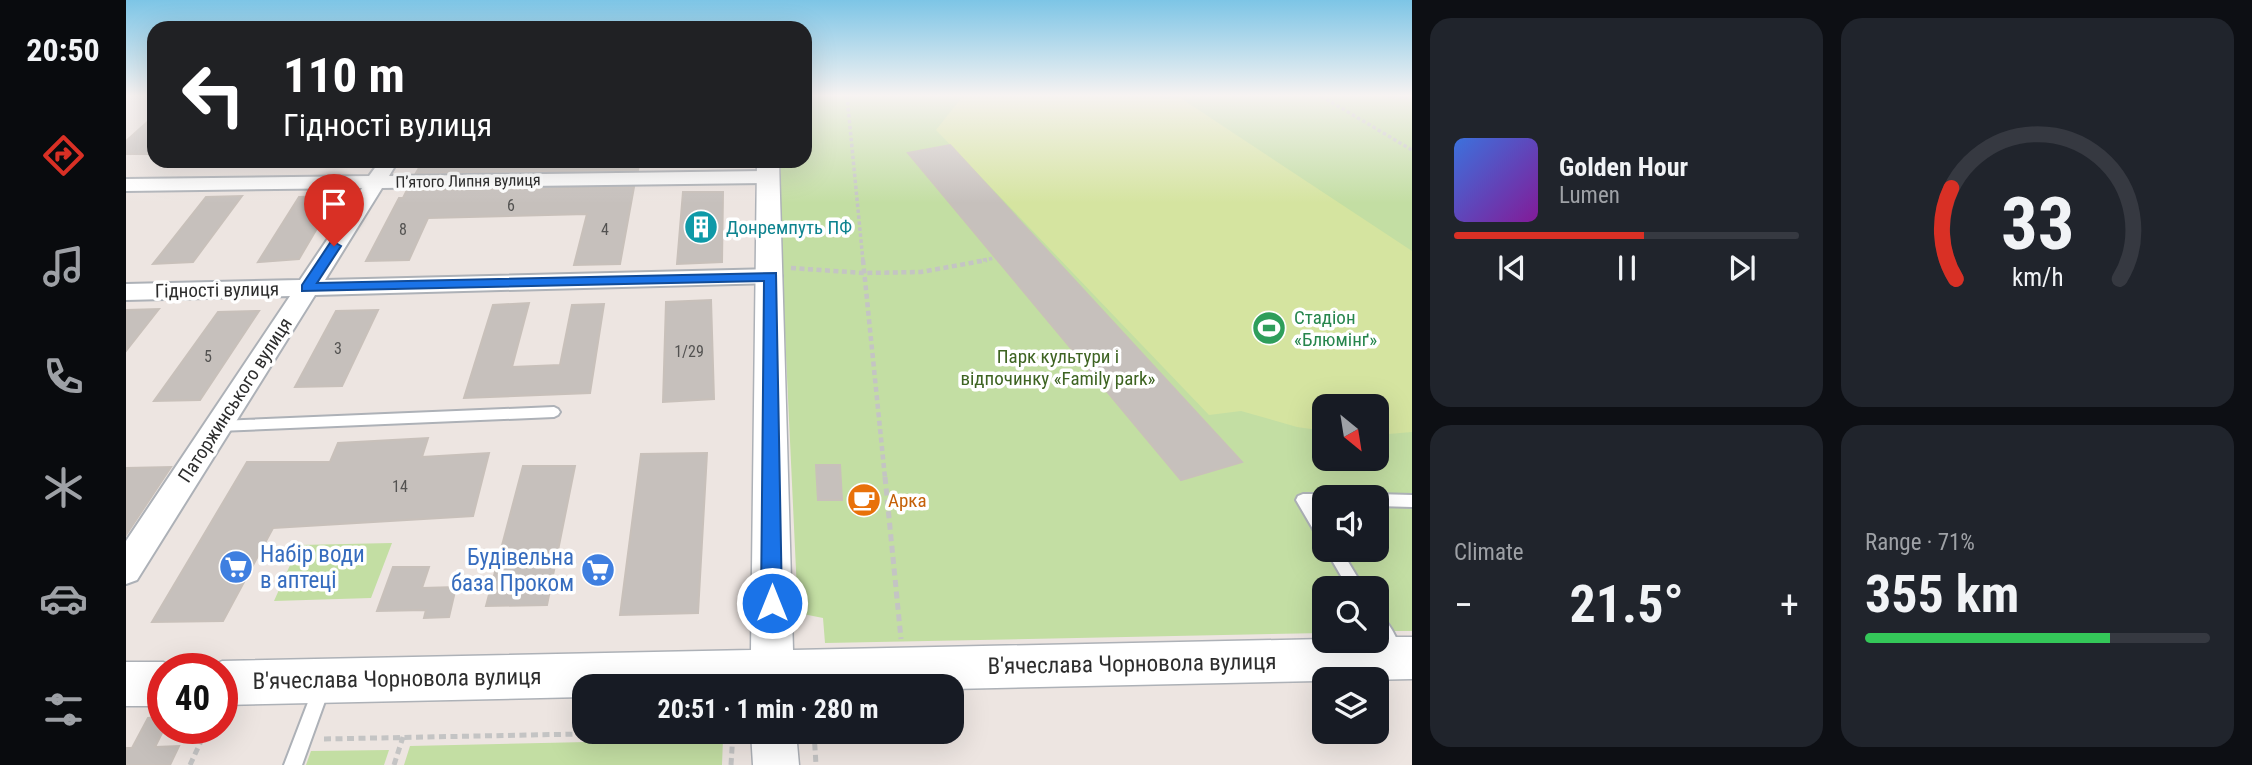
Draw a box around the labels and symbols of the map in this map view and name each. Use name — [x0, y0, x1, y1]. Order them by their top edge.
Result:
street label: П’ятого Липня вулиця — [395, 170, 541, 192]
pin — [304, 174, 364, 246]
house number: 6 — [507, 196, 515, 215]
building icon: Донремпуть ПФ — [682, 208, 720, 246]
place label: Донремпуть ПФ — [726, 216, 852, 239]
house number: 8 — [399, 220, 407, 239]
house number: 4 — [601, 220, 609, 239]
street label: Гідності вулиця — [155, 277, 279, 303]
place label: Стадіон «Блюмінґ» — [1294, 306, 1377, 351]
sports icon: Стадіон «Блюмінґ» — [1250, 309, 1288, 347]
street label: Паторжинського вулиця — [173, 313, 297, 487]
house number: 3 — [334, 339, 342, 358]
house number: 1/29 — [674, 342, 704, 361]
park label: Парк культури і відпочинку «Family park» — [960, 345, 1156, 390]
house number: 5 — [204, 347, 212, 366]
north arrow — [1312, 394, 1390, 471]
house number: 14 — [392, 477, 408, 496]
cafe icon: Арка — [845, 481, 883, 519]
place label: Арка — [888, 489, 927, 512]
place label: Набір води в аптеці — [260, 541, 365, 594]
place label: Будівельна база Проком — [451, 544, 574, 597]
supermarket icon: Набір води в аптеці — [217, 548, 255, 586]
supermarket icon: Будівельна база Проком — [579, 551, 617, 589]
position arrow — [735, 566, 809, 640]
street label: В'ячеслава Чорновола вулиця — [987, 648, 1277, 680]
speed limit sign: 40 — [147, 653, 238, 744]
street label: В'ячеслава Чорновола вулиця — [252, 663, 542, 695]

